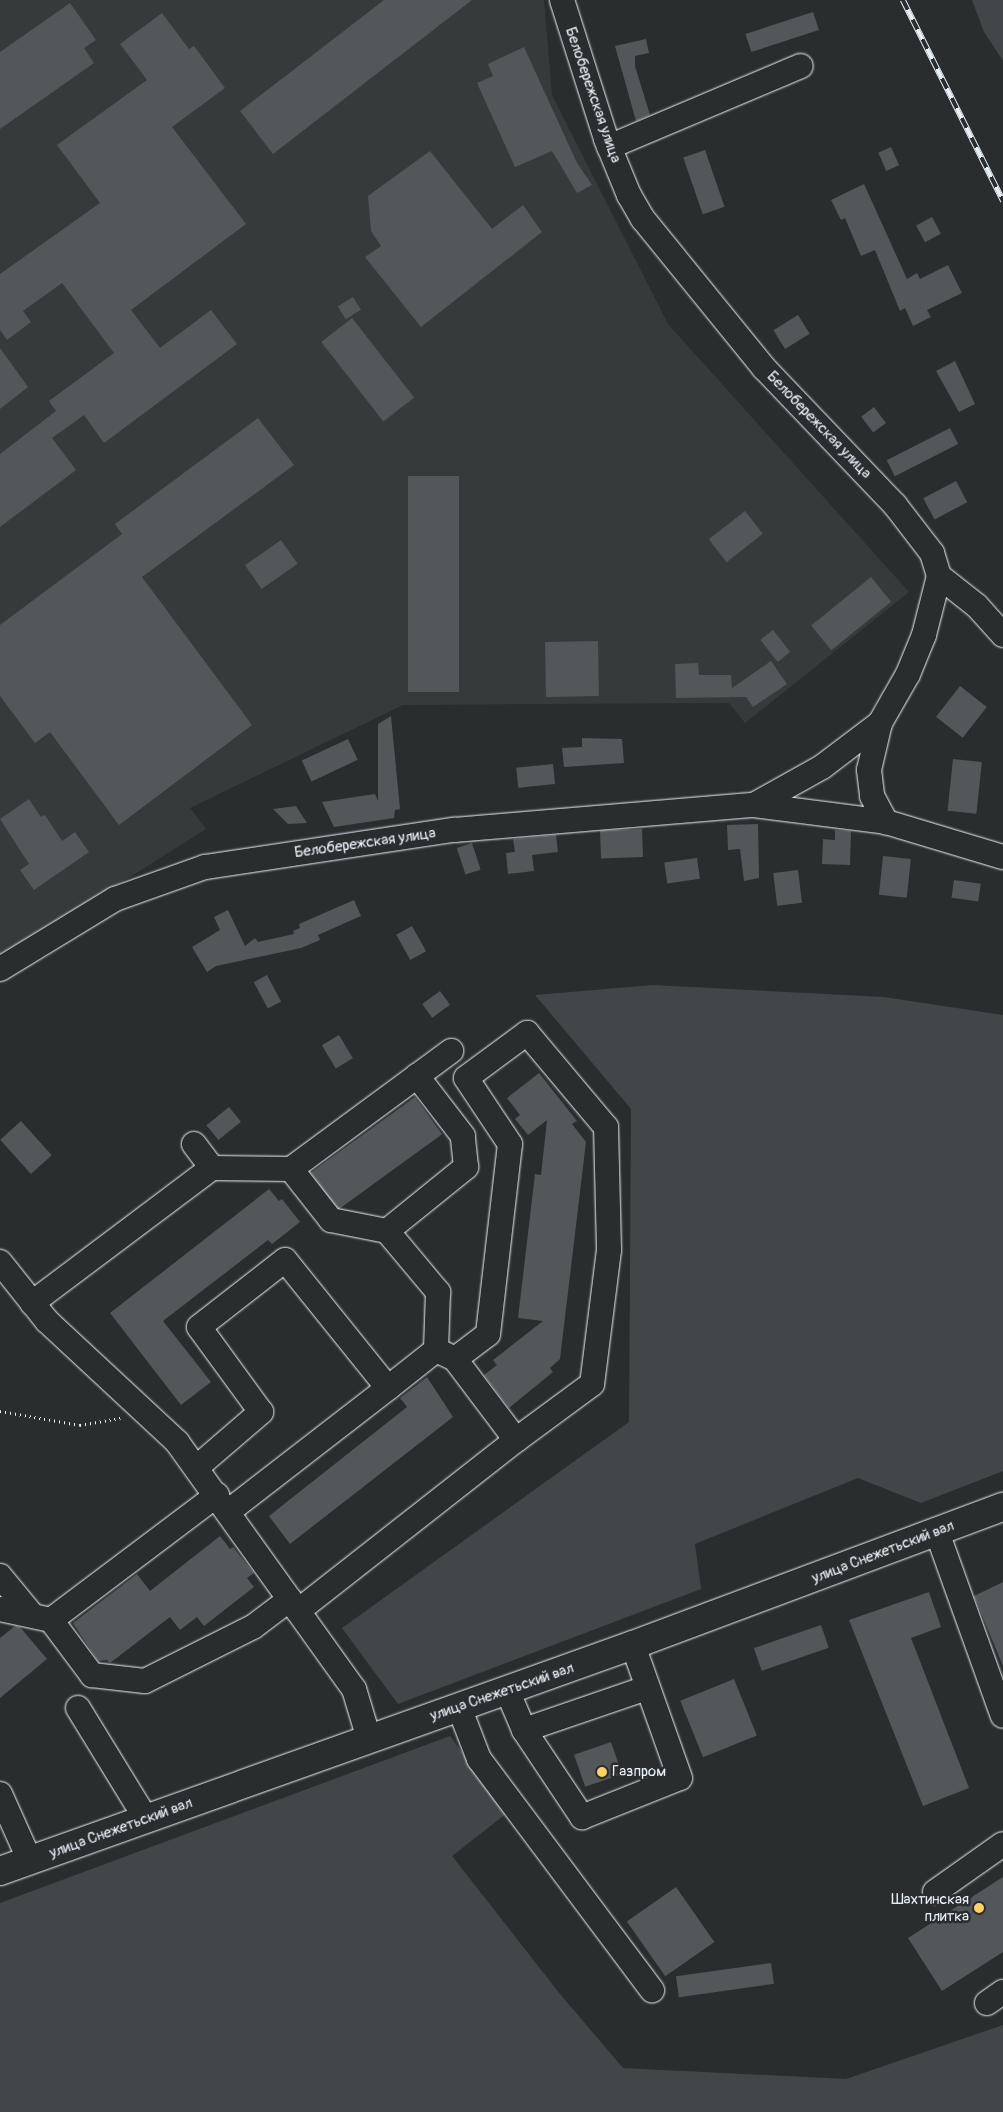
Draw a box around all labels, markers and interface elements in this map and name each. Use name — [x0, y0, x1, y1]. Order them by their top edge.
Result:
street label: Белобережская улица — [561, 25, 625, 165]
street label: Белобережская улица — [763, 368, 875, 482]
street label: Белобережская улица — [293, 824, 437, 862]
street label: улица Снежетьский вал — [809, 1517, 957, 1587]
street label: улица Снежетьский вал — [428, 1659, 576, 1725]
place label: Газпром — [612, 1763, 666, 1781]
marker: Газпром — [596, 1766, 608, 1778]
street label: улица Снежетьский вал — [47, 1794, 195, 1862]
place label: Шахтинская плитка — [891, 1890, 969, 1925]
marker: Шахтинская плитка — [973, 1902, 985, 1914]

